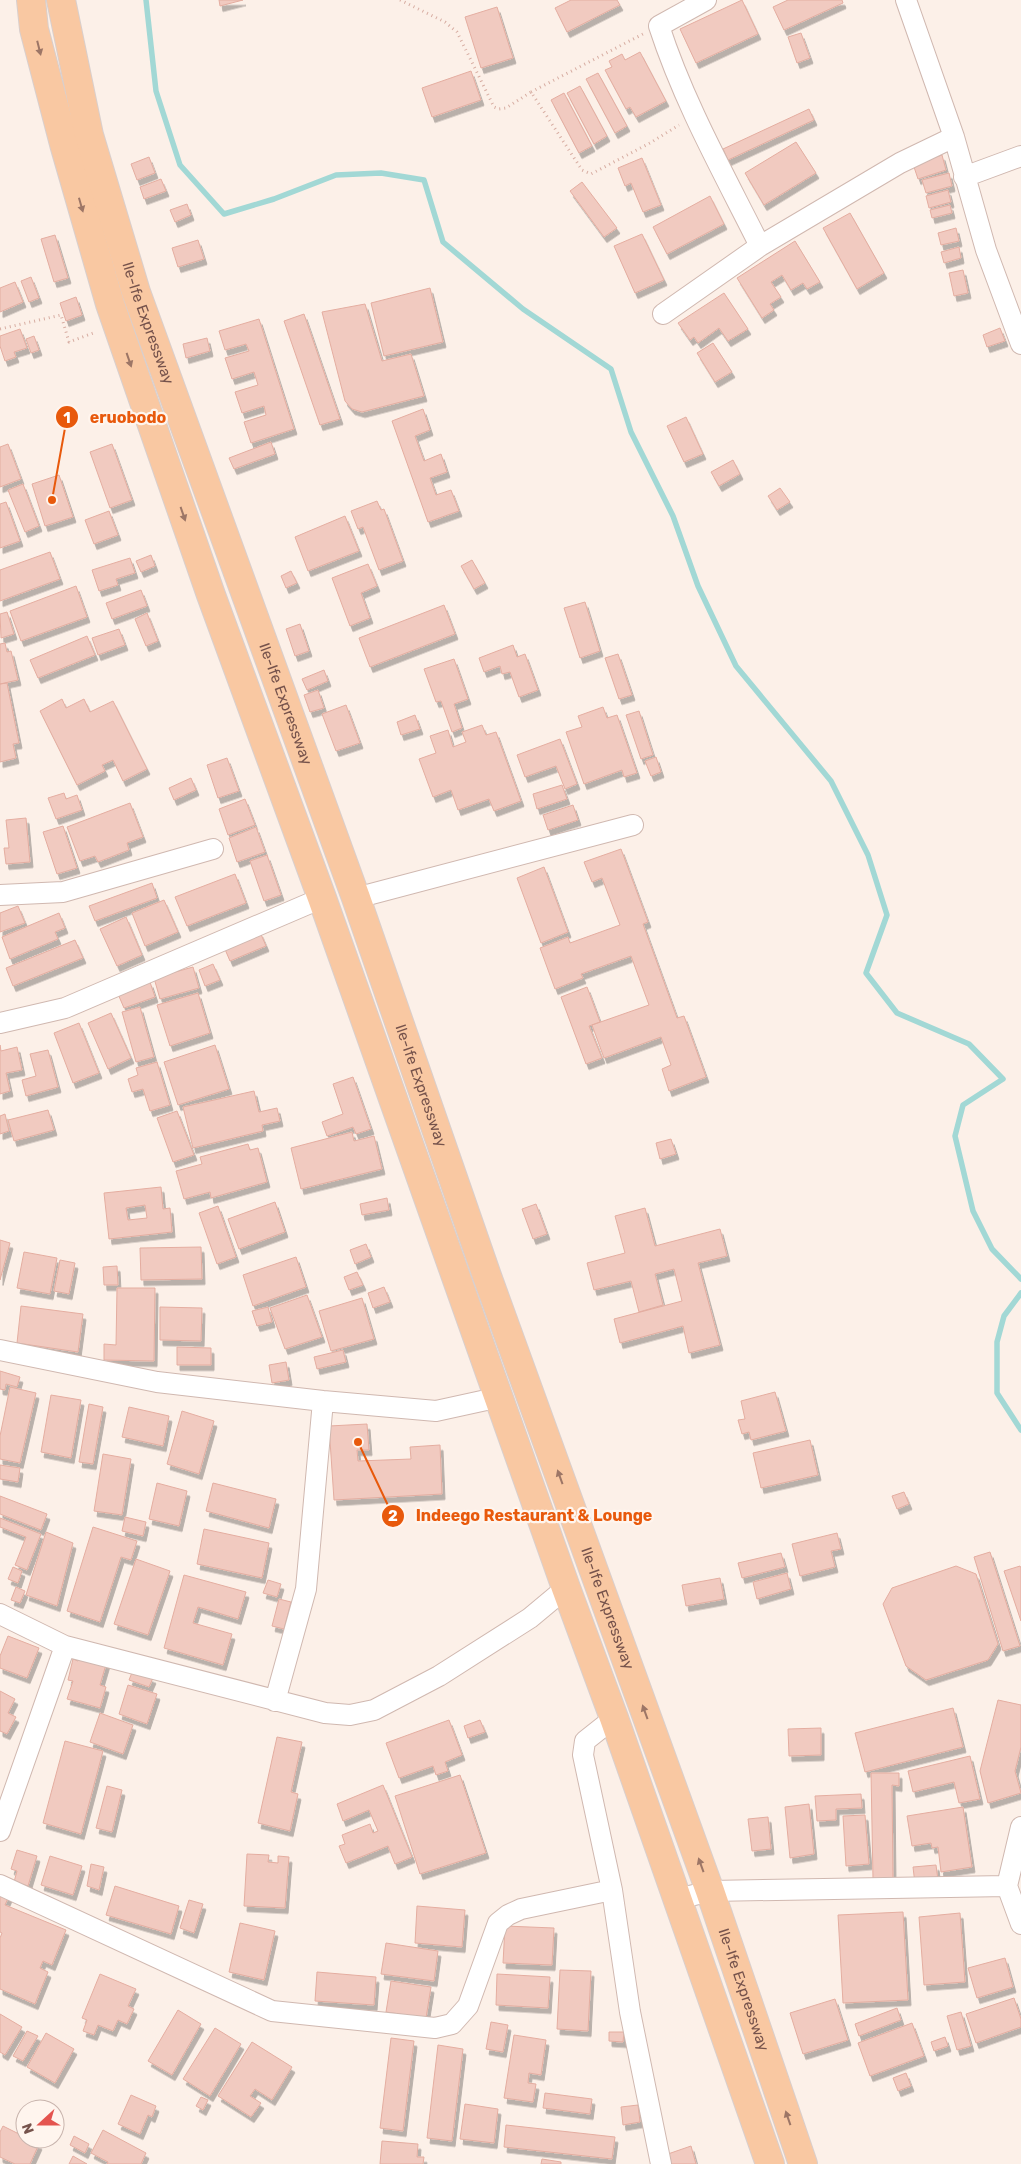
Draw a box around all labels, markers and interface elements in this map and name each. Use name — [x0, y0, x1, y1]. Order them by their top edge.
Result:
one-way arrow — [35, 40, 43, 55]
one-way arrow — [78, 197, 86, 212]
street label: Ile-Ife Expressway — [118, 260, 178, 387]
one-way arrow — [126, 353, 134, 368]
callout: eruobodo — [55, 402, 176, 433]
text: eruobodo — [90, 408, 166, 427]
text: 1 — [63, 409, 71, 427]
one-way arrow — [180, 506, 187, 521]
street label: Ile-Ife Expressway — [255, 640, 316, 767]
street label: Ile-Ife Expressway — [391, 1022, 451, 1149]
one-way arrow — [556, 1469, 564, 1484]
callout: Indeego Restaurant & Lounge — [381, 1500, 662, 1531]
text: Indeego Restaurant & Lounge — [416, 1506, 652, 1525]
text: 2 — [388, 1507, 398, 1525]
street label: Ile-Ife Expressway — [577, 1545, 638, 1672]
one-way arrow — [641, 1704, 649, 1719]
one-way arrow — [697, 1857, 705, 1872]
street label: Ile-Ife Expressway — [714, 1926, 773, 2053]
north arrow — [15, 2099, 65, 2149]
one-way arrow — [783, 2110, 791, 2125]
text: N — [19, 2121, 38, 2136]

